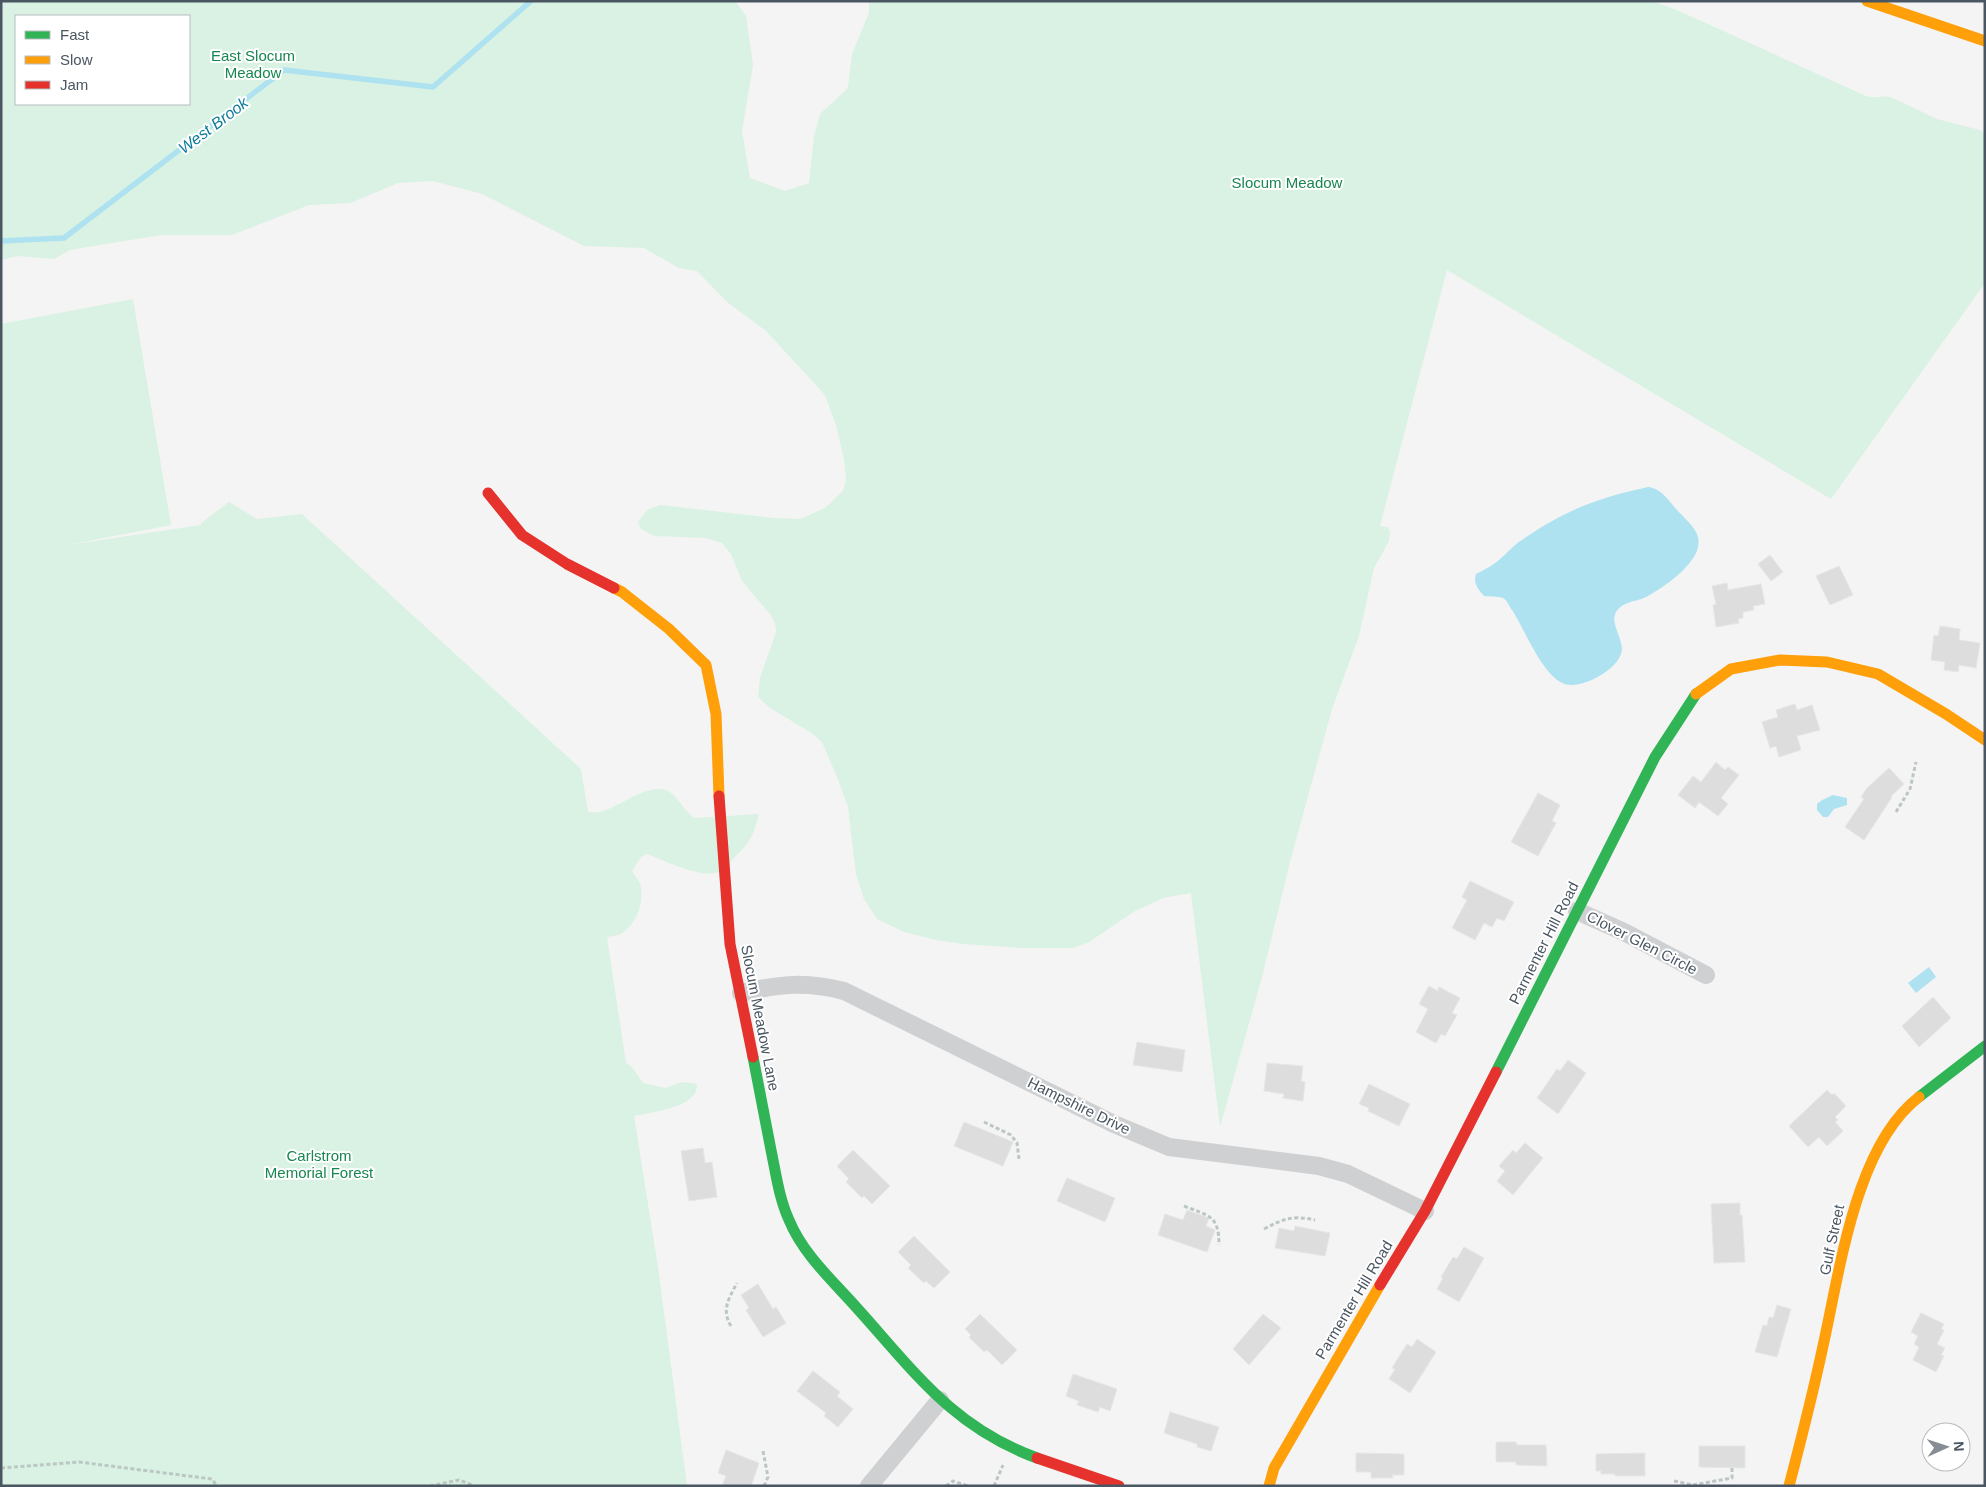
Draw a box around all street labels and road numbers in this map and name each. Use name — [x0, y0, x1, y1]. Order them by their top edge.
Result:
street label: Parmenter Hill Road — [1505, 879, 1582, 1007]
street label: Clover Glen Circle — [1584, 907, 1700, 978]
street label: Slocum Meadow Lane — [738, 943, 783, 1092]
street label: Hampshire Drive — [1025, 1073, 1133, 1138]
street label: Gulf Street — [1816, 1202, 1847, 1277]
street label: Parmenter Hill Road — [1312, 1237, 1396, 1362]

